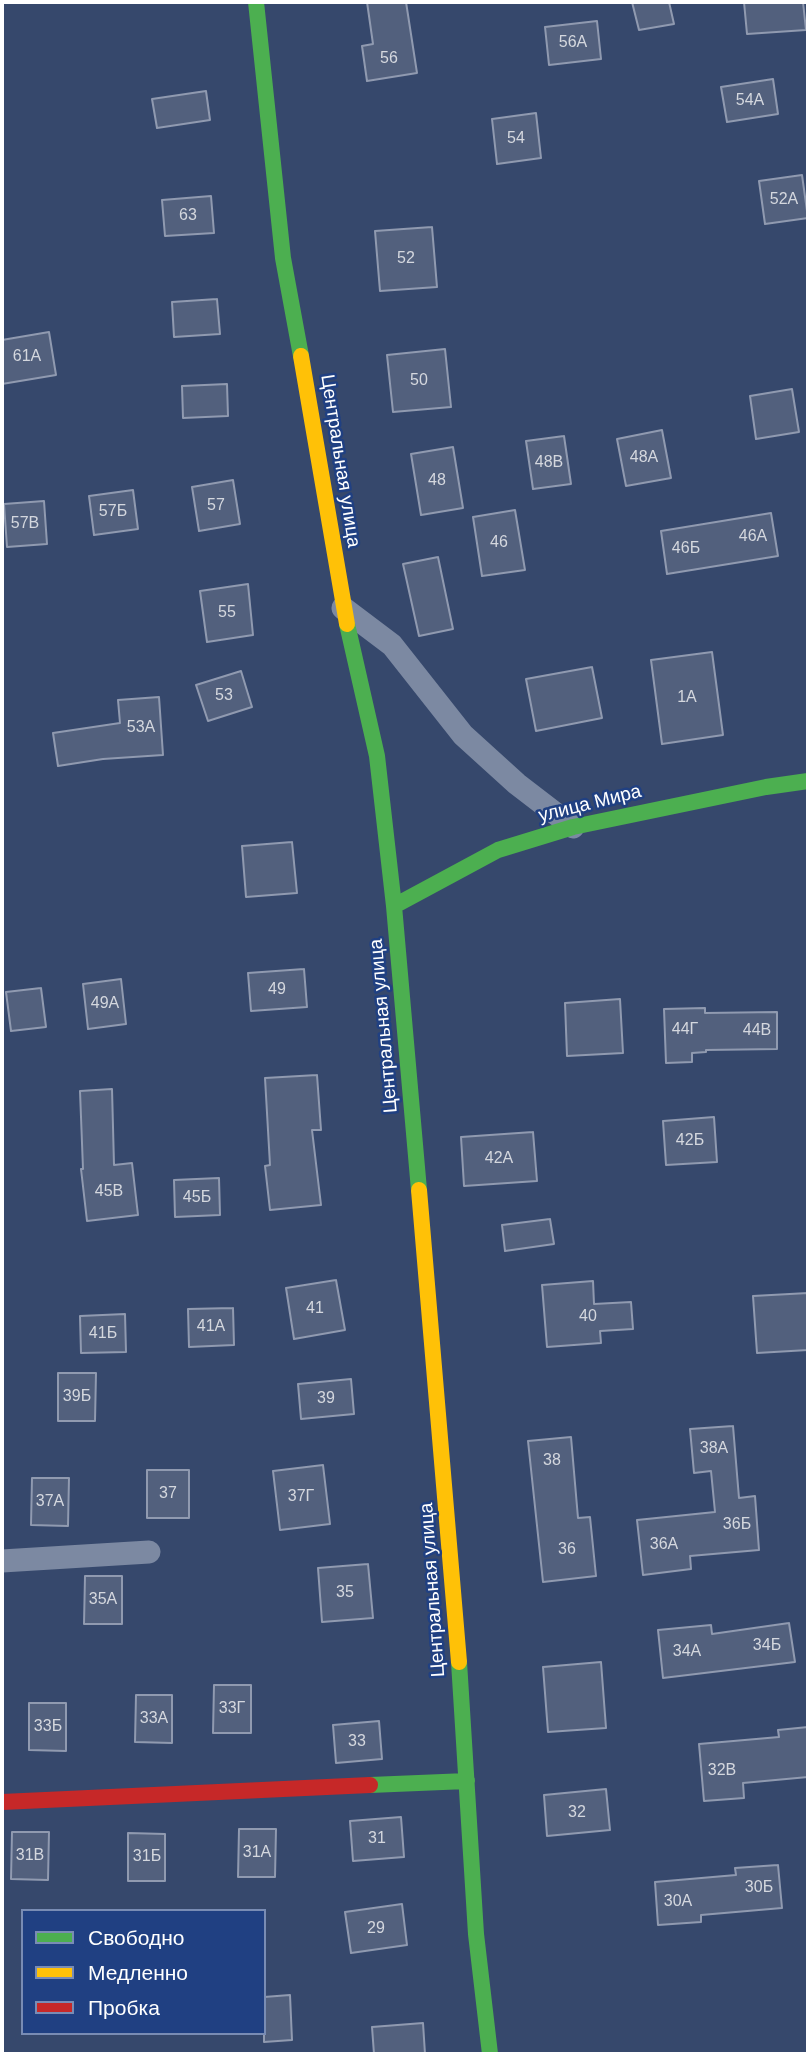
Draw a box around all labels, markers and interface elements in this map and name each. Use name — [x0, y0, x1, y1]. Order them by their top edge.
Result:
house number: 56А — [559, 33, 587, 53]
house number: 56 — [380, 49, 398, 69]
house number: 54А — [736, 91, 764, 111]
house number: 54 — [507, 129, 525, 149]
house number: 52А — [770, 190, 798, 210]
house number: 63 — [179, 206, 197, 226]
house number: 52 — [397, 249, 415, 269]
house number: 61А — [13, 347, 41, 367]
house number: 50 — [410, 371, 428, 391]
street label: Центральная улица — [315, 373, 365, 549]
house number: 48А — [630, 448, 658, 468]
house number: 48В — [535, 453, 563, 473]
house number: 48 — [428, 471, 446, 491]
house number: 57 — [207, 496, 225, 516]
house number: 57Б — [99, 502, 127, 522]
house number: 57В — [11, 514, 39, 534]
house number: 46А — [739, 527, 767, 547]
house number: 46 — [490, 533, 508, 553]
house number: 46Б — [672, 539, 700, 559]
house number: 55 — [218, 603, 236, 623]
house number: 53 — [215, 686, 233, 706]
house number: 1А — [677, 688, 697, 708]
house number: 53А — [127, 718, 155, 738]
street label: улица Мира — [536, 780, 644, 828]
street label: Центральная улица — [365, 938, 403, 1114]
house number: 49 — [268, 980, 286, 1000]
house number: 49А — [91, 994, 119, 1014]
house number: 44Г — [672, 1020, 698, 1040]
house number: 44В — [743, 1021, 771, 1041]
house number: 42Б — [676, 1131, 704, 1151]
house number: 42А — [485, 1149, 513, 1169]
house number: 45В — [95, 1182, 123, 1202]
house number: 45Б — [183, 1188, 211, 1208]
house number: 41 — [306, 1299, 324, 1319]
house number: 40 — [579, 1307, 597, 1327]
house number: 41А — [197, 1317, 225, 1337]
house number: 41Б — [89, 1324, 117, 1344]
house number: 39Б — [63, 1387, 91, 1407]
house number: 39 — [317, 1389, 335, 1409]
house number: 38А — [700, 1439, 728, 1459]
house number: 38 — [543, 1451, 561, 1471]
house number: 37 — [159, 1484, 177, 1504]
house number: 37Г — [288, 1487, 314, 1507]
house number: 37А — [36, 1492, 64, 1512]
street label: Центральная улица — [416, 1502, 450, 1678]
house number: 36Б — [723, 1515, 751, 1535]
house number: 36А — [650, 1535, 678, 1555]
house number: 36 — [558, 1540, 576, 1560]
house number: 35 — [336, 1583, 354, 1603]
house number: 35А — [89, 1590, 117, 1610]
house number: 34Б — [753, 1636, 781, 1656]
house number: 34А — [673, 1642, 701, 1662]
house number: 33Г — [219, 1699, 245, 1719]
house number: 33А — [140, 1709, 168, 1729]
house number: 33Б — [34, 1717, 62, 1737]
house number: 33 — [348, 1732, 366, 1752]
house number: 32В — [708, 1761, 736, 1781]
house number: 32 — [568, 1803, 586, 1823]
house number: 31 — [368, 1829, 386, 1849]
house number: 31А — [243, 1843, 271, 1863]
house number: 31В — [16, 1846, 44, 1866]
house number: 31Б — [133, 1847, 161, 1867]
house number: 30Б — [745, 1878, 773, 1898]
house number: 30А — [664, 1892, 692, 1912]
legend — [21, 1909, 266, 2035]
house number: 29 — [367, 1919, 385, 1939]
text: Свободно — [88, 1926, 185, 1949]
text: Медленно — [88, 1961, 188, 1984]
text: Пробка — [88, 1996, 160, 2019]

